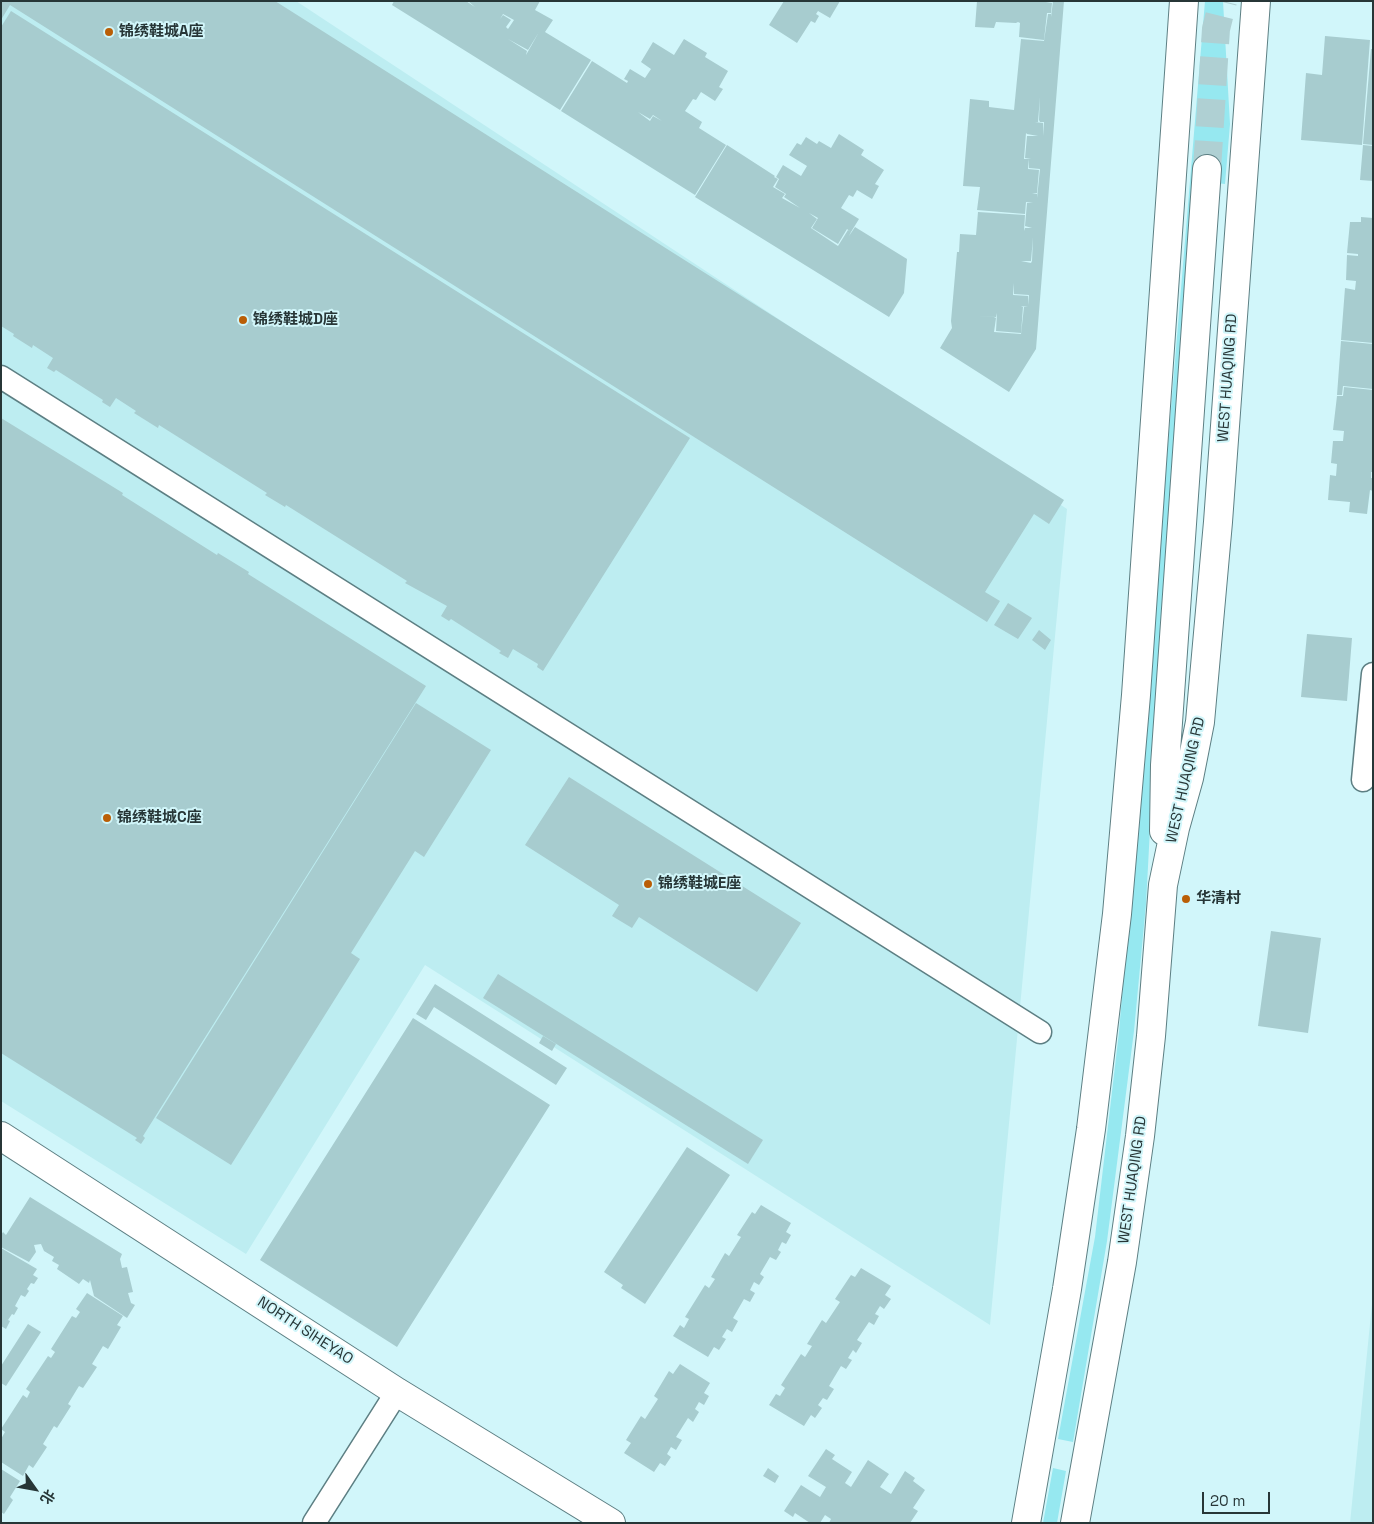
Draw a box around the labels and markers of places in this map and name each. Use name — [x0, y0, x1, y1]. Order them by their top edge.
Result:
place label: 锦绣鞋城A座 — [119, 23, 204, 41]
marker: 锦绣鞋城A座 — [103, 26, 115, 38]
place label: 锦绣鞋城D座 — [253, 311, 338, 329]
marker: 锦绣鞋城D座 — [237, 314, 249, 326]
place label: 锦绣鞋城C座 — [117, 809, 202, 827]
marker: 锦绣鞋城C座 — [101, 812, 113, 824]
place label: 锦绣鞋城E座 — [658, 875, 741, 893]
marker: 锦绣鞋城E座 — [642, 878, 654, 890]
place label: 华清村 — [1196, 890, 1241, 908]
marker: 华清村 — [1180, 893, 1192, 905]

